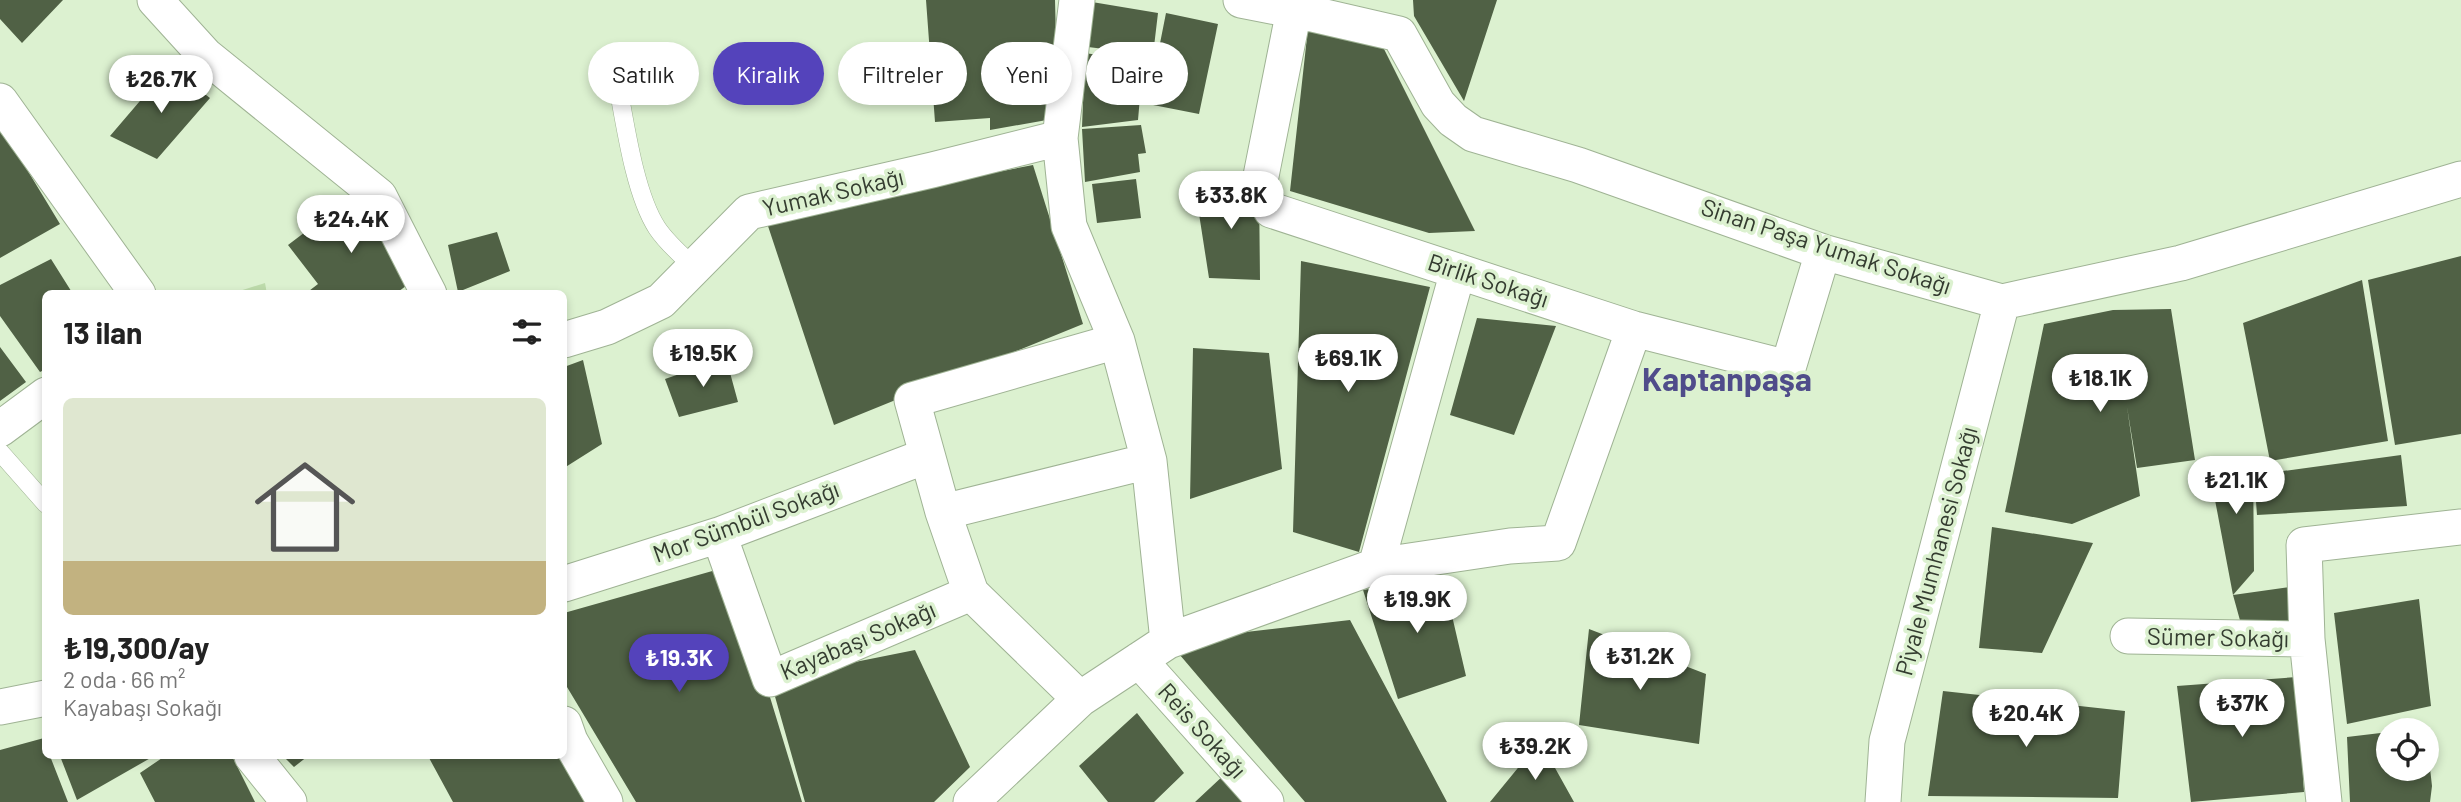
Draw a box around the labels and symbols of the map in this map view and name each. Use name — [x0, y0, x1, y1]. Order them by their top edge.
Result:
pin: ₺26.7K — [104, 55, 218, 115]
street label: Yumak Sokağı — [759, 161, 906, 222]
pin: ₺33.8K — [1174, 172, 1288, 231]
street label: Sinan Paşa Yumak Sokağı — [1698, 191, 1955, 300]
pin: ₺24.4K — [294, 196, 408, 255]
street label: Birlik Sokağı — [1424, 246, 1553, 313]
pin: ₺19.5K — [646, 330, 760, 389]
pin: ₺69.1K — [1291, 334, 1405, 394]
pin: ₺18.1K — [2043, 354, 2157, 414]
district label: Kaptanpaşa — [1642, 359, 1812, 397]
street label: Piyale Mumhanesi Sokağı — [1888, 423, 1983, 678]
pin: ₺21.1K — [2179, 456, 2293, 516]
street label: Mor Sümbül Sokağı — [648, 473, 843, 568]
pin: ₺19.9K — [1360, 576, 1474, 635]
street label: Kayabaşı Sokağı — [775, 594, 939, 685]
street label: Sümer Sokağı — [2147, 621, 2289, 652]
pin: ₺31.2K — [1583, 632, 1697, 692]
pin: ₺19.3K — [622, 634, 736, 694]
street label: Reis Sokağı — [1153, 676, 1253, 784]
pin: ₺37K — [2201, 680, 2283, 739]
pin: ₺20.4K — [1969, 690, 2083, 749]
pin: ₺39.2K — [1478, 722, 1592, 782]

